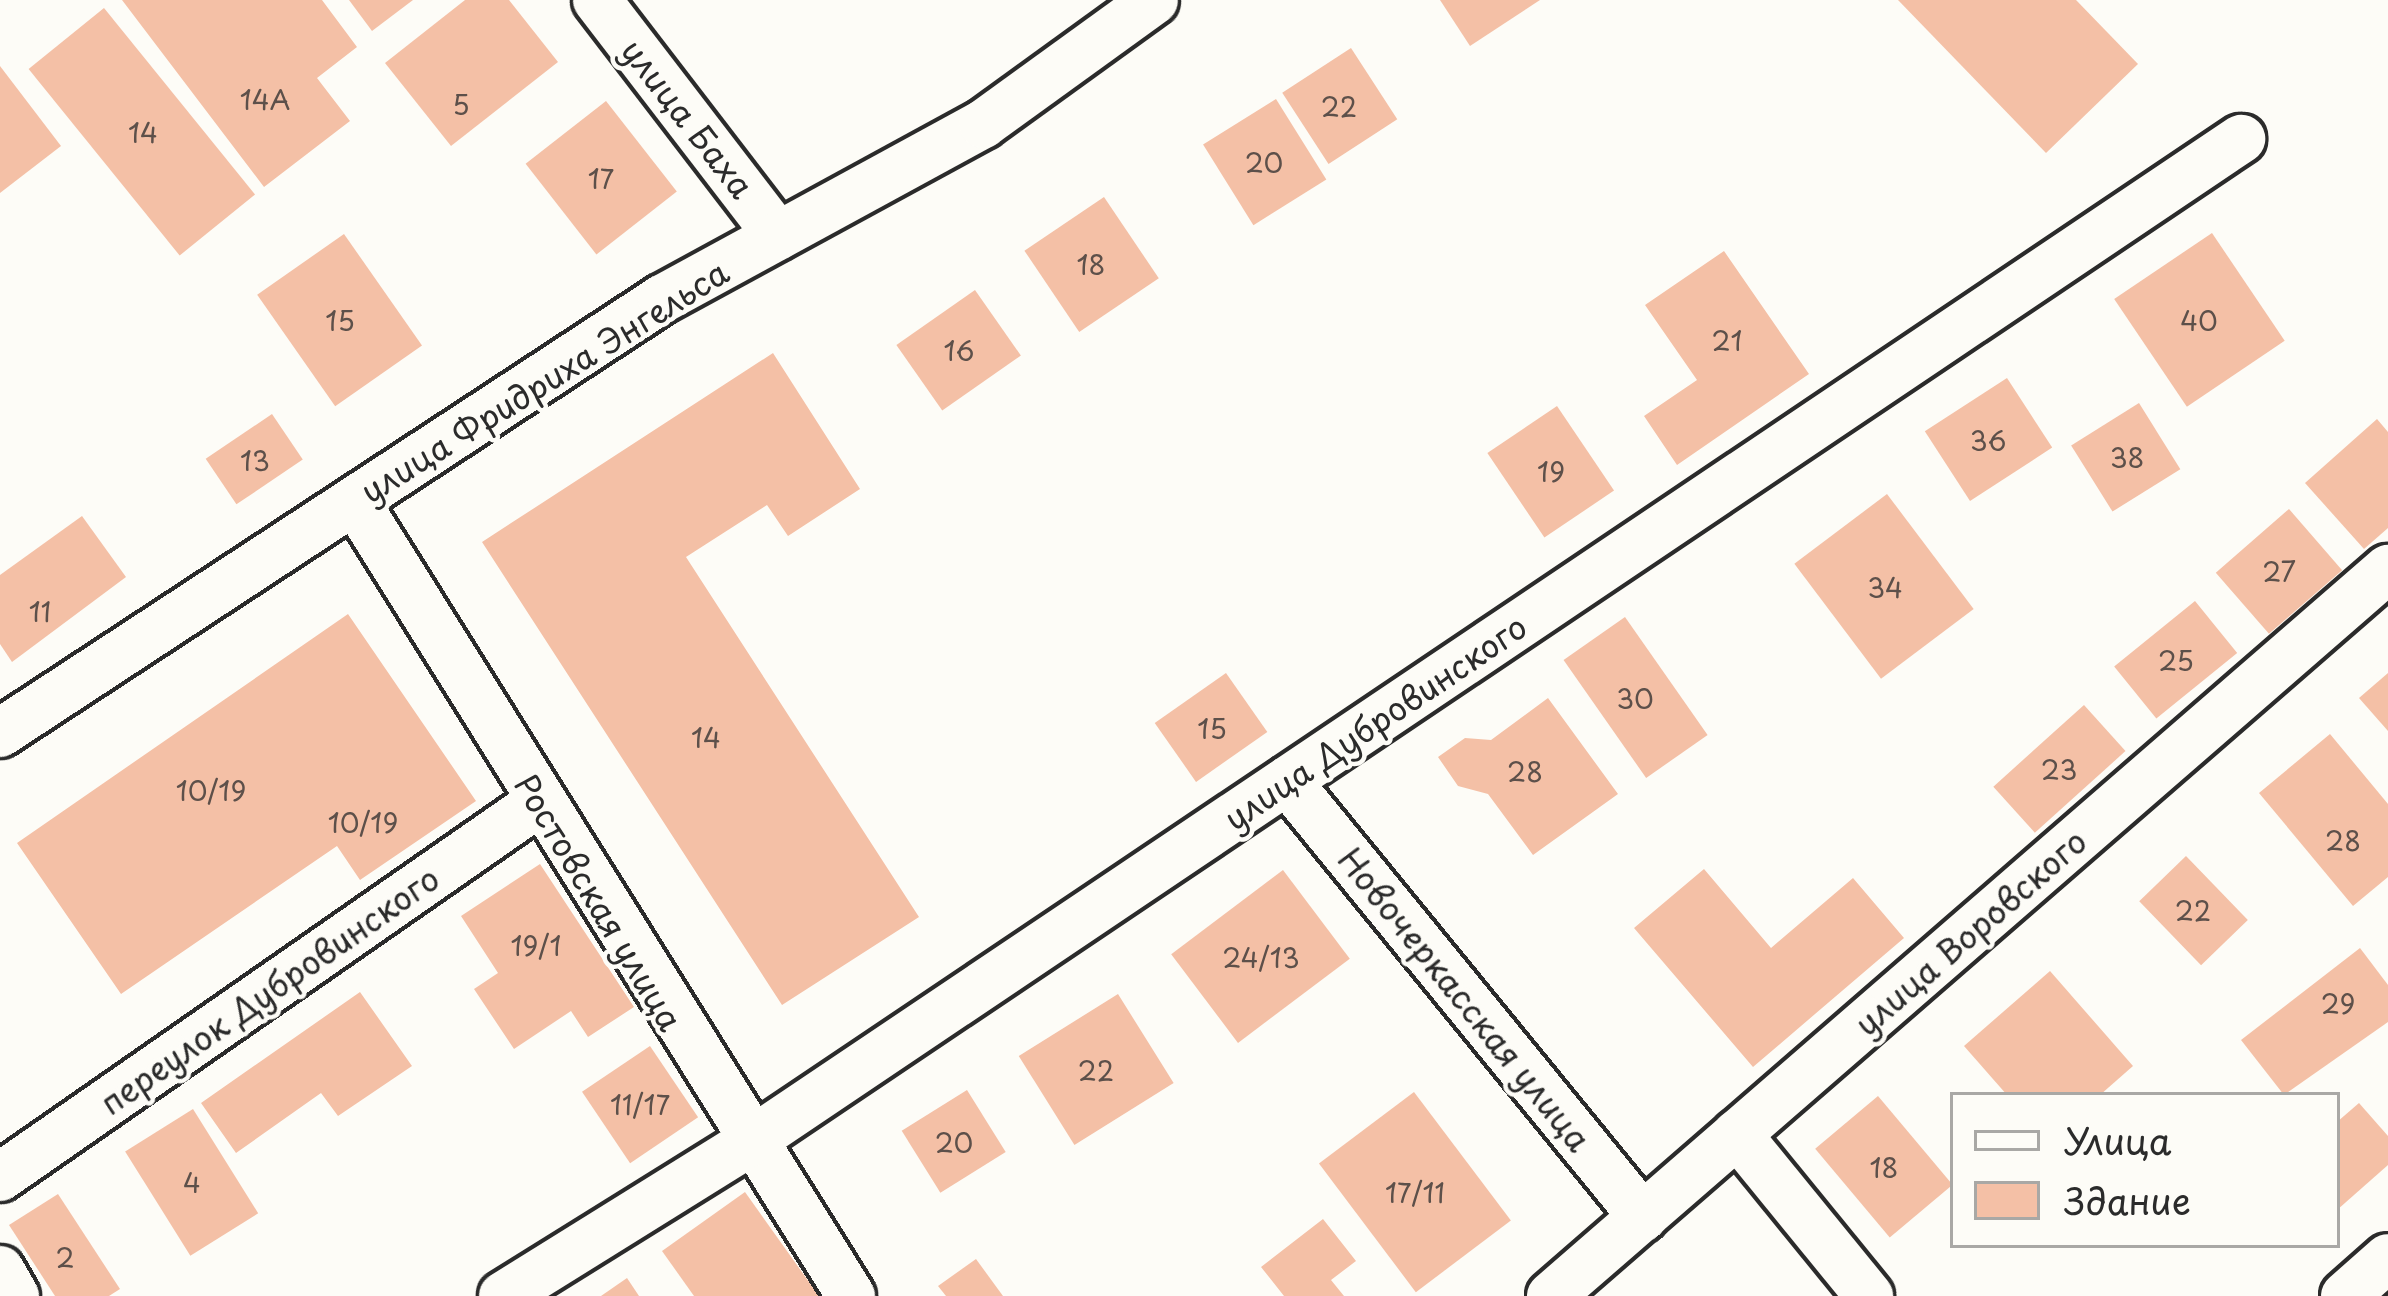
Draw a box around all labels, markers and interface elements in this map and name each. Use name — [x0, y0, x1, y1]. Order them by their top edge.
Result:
street label: улица Баха — [614, 31, 762, 205]
house number: 14А — [240, 83, 290, 115]
house number: 5 — [452, 88, 470, 120]
house number: 22 — [1321, 90, 1357, 122]
house number: 14 — [128, 116, 158, 148]
house number: 20 — [1245, 146, 1283, 178]
house number: 17 — [588, 162, 614, 194]
house number: 18 — [1077, 248, 1105, 280]
street label: улица Фридриха Энгельса — [351, 250, 737, 512]
house number: 15 — [325, 304, 355, 336]
house number: 40 — [2180, 304, 2218, 336]
house number: 21 — [1711, 324, 1743, 356]
house number: 16 — [943, 334, 975, 366]
house number: 36 — [1970, 424, 2006, 456]
house number: 38 — [2110, 441, 2144, 473]
house number: 13 — [240, 444, 270, 476]
house number: 19 — [1537, 455, 1565, 487]
house number: 27 — [2262, 555, 2296, 587]
house number: 34 — [1867, 571, 1903, 603]
house number: 11 — [29, 595, 51, 627]
street label: улица Дубровинского — [1216, 606, 1534, 838]
house number: 25 — [2158, 644, 2194, 676]
house number: 30 — [1616, 682, 1654, 714]
house number: 15 — [1197, 712, 1227, 744]
house number: 14 — [691, 721, 721, 753]
house number: 23 — [2041, 753, 2077, 785]
house number: 28 — [1507, 755, 1543, 787]
street label: Ростовская улица — [506, 766, 692, 1038]
house number: 10/19 — [176, 774, 246, 806]
house number: 10/19 — [328, 806, 398, 838]
street label: улица Воровского — [1845, 820, 2095, 1044]
house number: 28 — [2325, 824, 2361, 856]
street label: Новочеркасская улица — [1330, 839, 1600, 1159]
street label: переулок Дубровинского — [91, 857, 447, 1123]
house number: 22 — [2175, 894, 2211, 926]
house number: 19/1 — [510, 929, 562, 961]
house number: 24/13 — [1222, 941, 1300, 973]
house number: 29 — [2321, 987, 2355, 1019]
house number: 22 — [1078, 1054, 1114, 1086]
house number: 11/17 — [610, 1088, 670, 1120]
legend — [1950, 1092, 2340, 1248]
text: Улица — [2064, 1113, 2171, 1167]
house number: 20 — [935, 1126, 973, 1158]
house number: 18 — [1870, 1151, 1898, 1183]
house number: 4 — [183, 1166, 201, 1198]
text: Здание — [2064, 1173, 2191, 1227]
house number: 17/11 — [1385, 1176, 1445, 1208]
house number: 2 — [55, 1241, 75, 1273]

